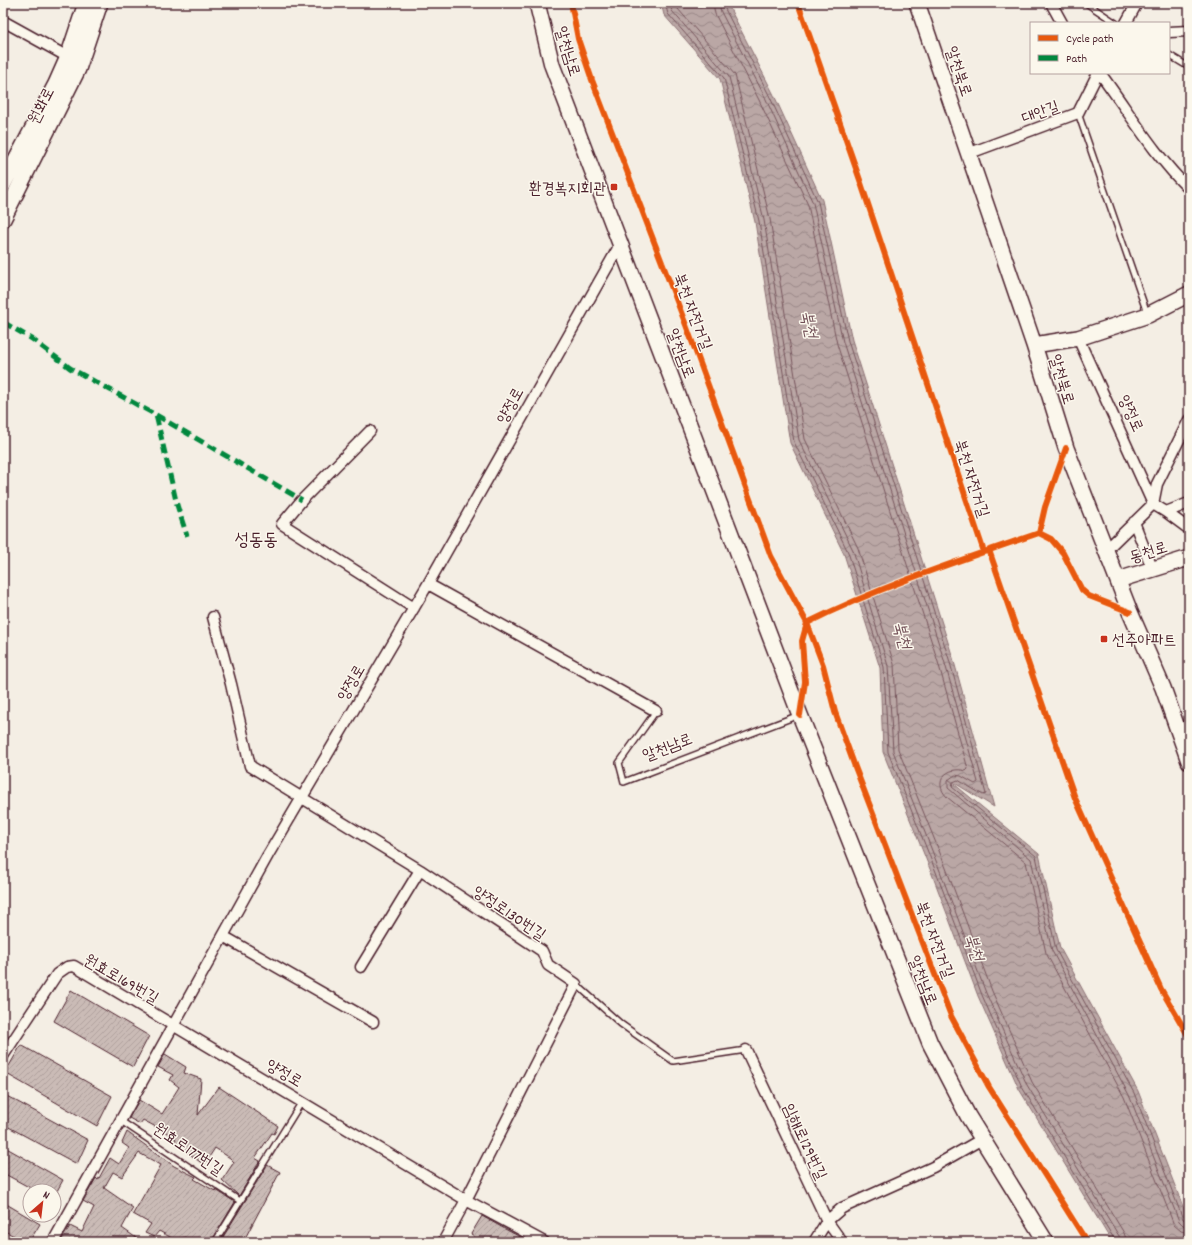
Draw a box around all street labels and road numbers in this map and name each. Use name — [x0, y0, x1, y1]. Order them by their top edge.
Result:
street label: 알천남로 — [548, 24, 585, 80]
street label: 알천북로 — [938, 44, 977, 100]
street label: 원화로 — [23, 84, 61, 129]
street label: 대안길 — [1019, 96, 1063, 131]
street label: 북천 자전거길 — [666, 270, 717, 354]
street label: 알천남로 — [660, 326, 700, 382]
street label: 알천북로 — [1042, 352, 1079, 408]
street label: 양정로 — [492, 384, 531, 429]
street label: 양정로 — [1111, 392, 1148, 436]
street label: 북천 자전거길 — [947, 437, 994, 521]
street label: 동천로 — [1127, 537, 1171, 570]
street label: 양정로 — [333, 661, 372, 706]
street label: 알천남로 — [640, 728, 696, 768]
street label: 양정로130번길 — [467, 881, 550, 947]
street label: 북천 자전거길 — [908, 898, 959, 982]
street label: 원효로169번길 — [79, 949, 163, 1011]
street label: 알천남로 — [901, 953, 942, 1009]
street label: 양정로 — [261, 1054, 306, 1094]
street label: 임해로129번길 — [776, 1100, 832, 1184]
street label: 원효로177번길 — [148, 1118, 227, 1182]

